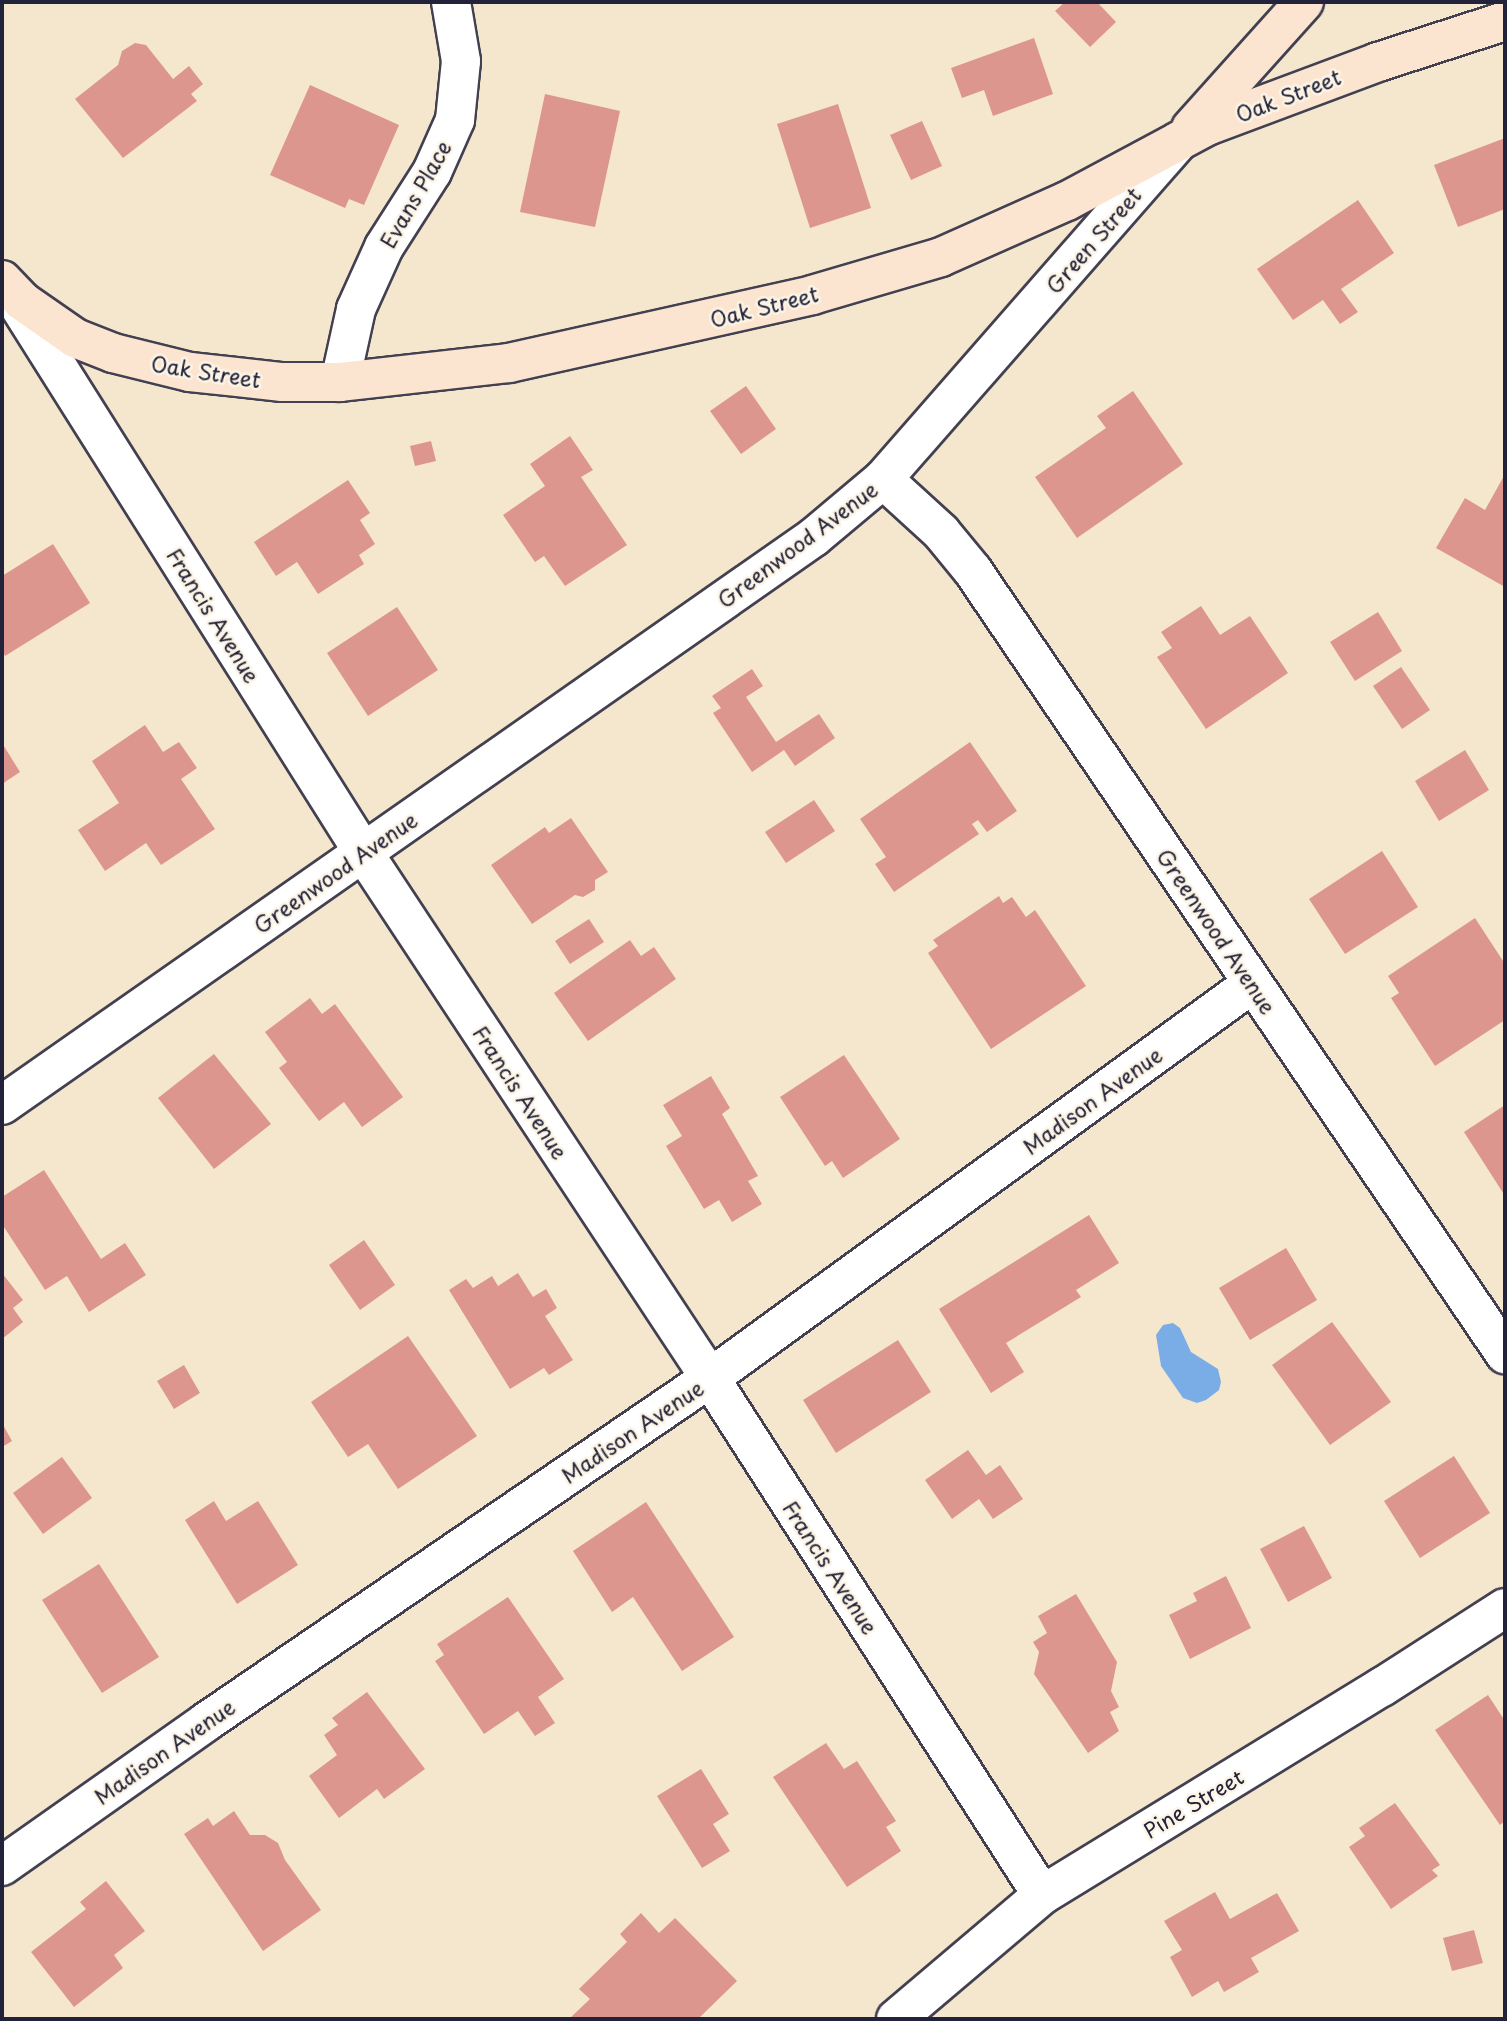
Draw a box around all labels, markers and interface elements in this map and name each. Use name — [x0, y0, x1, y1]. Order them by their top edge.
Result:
street label: Oak Street — [1231, 63, 1345, 127]
street label: Evans Place — [374, 136, 456, 252]
street label: Green Street — [1040, 181, 1146, 299]
street label: Oak Street — [707, 280, 821, 332]
street label: Oak Street — [149, 350, 263, 392]
street label: Greenwood Avenue — [712, 475, 882, 613]
street label: Francis Avenue — [163, 544, 265, 686]
street label: Greenwood Avenue — [248, 806, 422, 938]
street label: Greenwood Avenue — [1152, 843, 1282, 1019]
street label: Francis Avenue — [469, 1021, 573, 1163]
street label: Madison Avenue — [1019, 1042, 1165, 1158]
street label: Madison Avenue — [557, 1375, 707, 1487]
street label: Francis Avenue — [779, 1496, 883, 1638]
street label: Madison Avenue — [90, 1694, 238, 1808]
street label: Pine Street — [1138, 1763, 1248, 1843]

